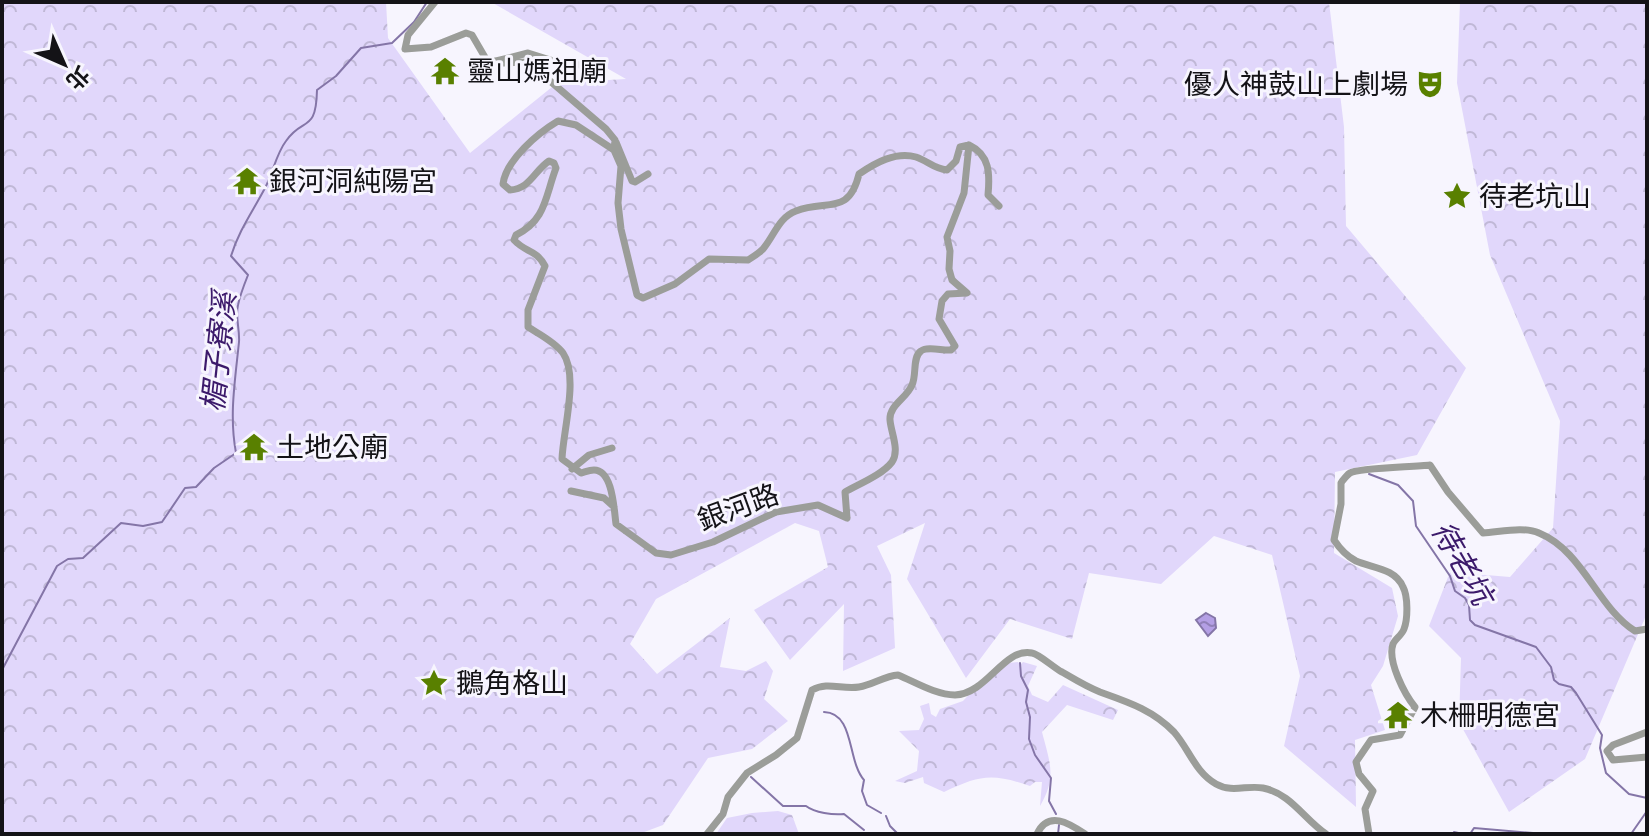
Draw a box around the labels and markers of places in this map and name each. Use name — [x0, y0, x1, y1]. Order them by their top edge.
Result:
place label: 靈山媽祖廟 — [467, 55, 607, 88]
temple icon: 靈山媽祖廟 — [430, 56, 460, 86]
place label: 優人神鼓山上劇場 — [1184, 68, 1408, 101]
theatre icon: 優人神鼓山上劇場 — [1415, 69, 1445, 99]
place label: 銀河洞純陽宮 — [269, 165, 437, 198]
temple icon: 銀河洞純陽宮 — [232, 166, 262, 196]
place label: 待老坑山 — [1479, 180, 1591, 213]
place icon: 待老坑山 — [1442, 181, 1472, 211]
place label: 土地公廟 — [276, 431, 388, 464]
temple icon: 土地公廟 — [239, 432, 269, 462]
place label: 鵝角格山 — [456, 667, 568, 700]
place icon: 鵝角格山 — [419, 668, 449, 698]
place label: 木柵明德宮 — [1420, 699, 1560, 732]
temple icon: 木柵明德宮 — [1383, 700, 1413, 730]

